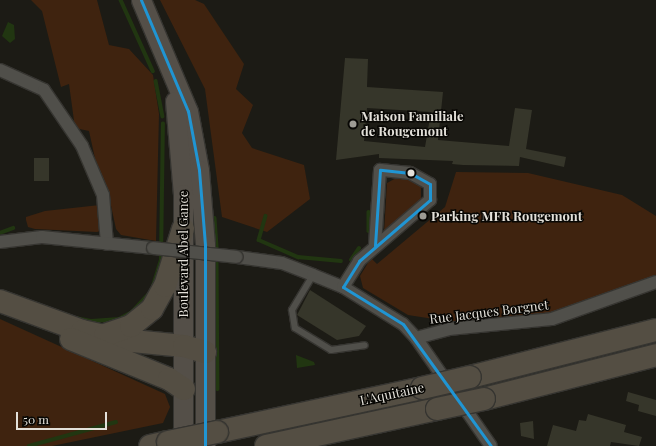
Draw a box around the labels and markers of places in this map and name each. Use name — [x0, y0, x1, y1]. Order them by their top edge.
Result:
place label: Maison Familiale de Rougemont — [361, 109, 464, 140]
marker: Maison Familiale de Rougemont — [348, 119, 358, 129]
unlabelled marker — [406, 168, 416, 178]
place label: Parking MFR Rougemont — [431, 208, 583, 224]
marker: Parking MFR Rougemont — [418, 211, 428, 221]

